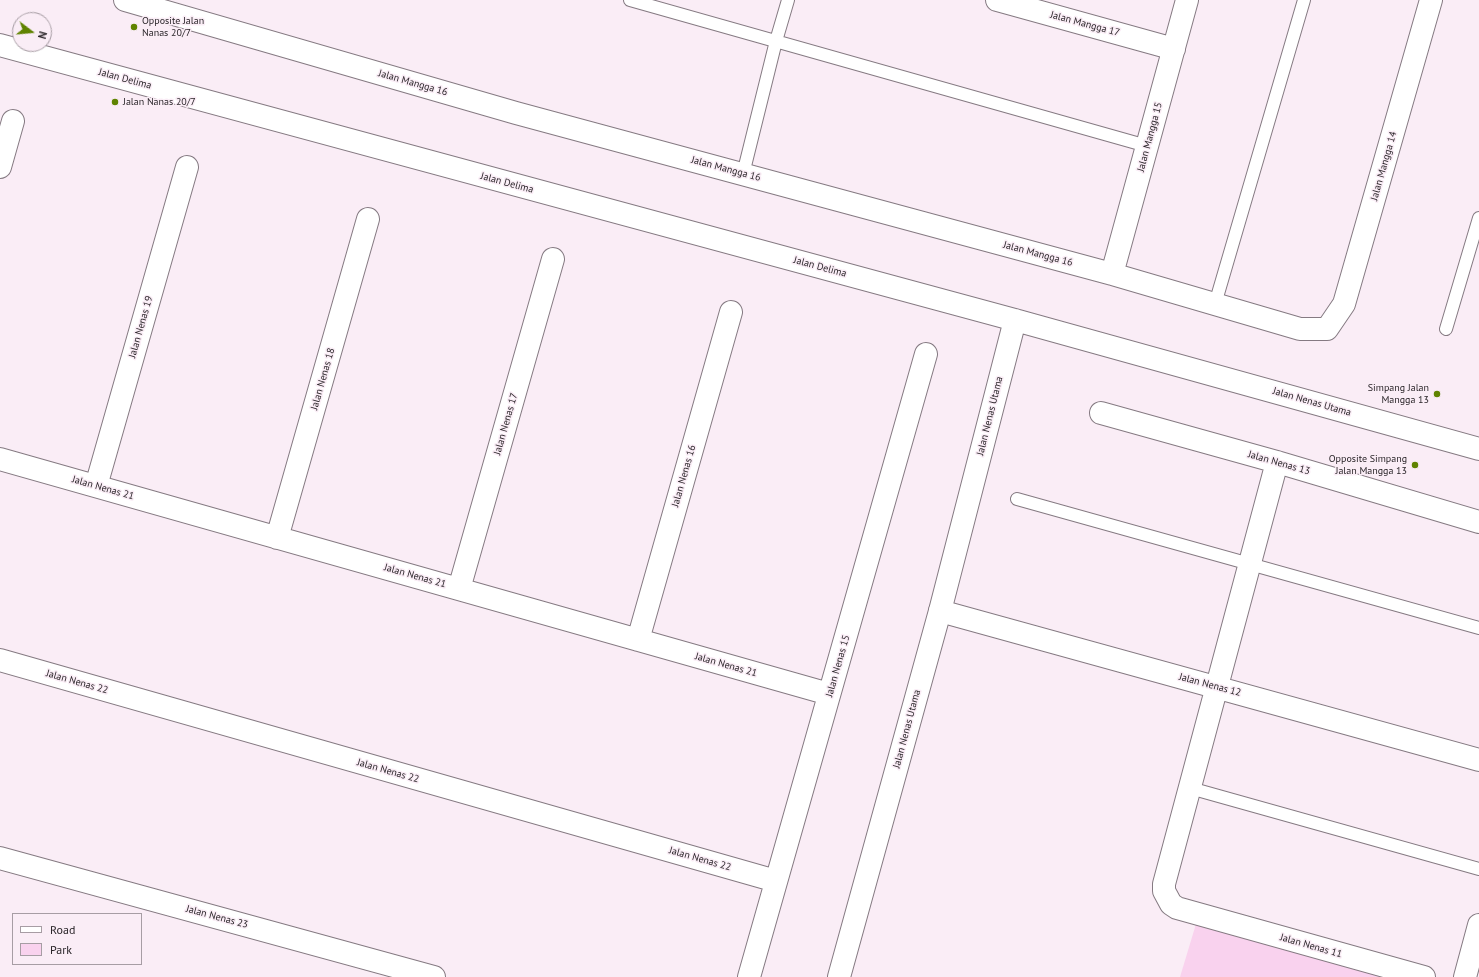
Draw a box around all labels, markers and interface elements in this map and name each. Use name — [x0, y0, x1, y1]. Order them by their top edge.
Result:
street label: Jalan Mangga 17 — [1049, 9, 1121, 39]
north arrow — [12, 12, 52, 52]
place label: Opposite Jalan Nanas 20/7 — [142, 15, 204, 38]
marker: Opposite Jalan Nanas 20/7 — [129, 22, 139, 32]
text: N — [35, 30, 50, 40]
street label: Jalan Delima — [97, 66, 153, 92]
street label: Jalan Mangga 16 — [377, 67, 449, 99]
place label: Jalan Nanas 20/7 — [123, 96, 196, 108]
marker: Jalan Nanas 20/7 — [110, 97, 120, 107]
street label: Jalan Mangga 15 — [1135, 101, 1165, 173]
street label: Jalan Mangga 14 — [1368, 130, 1400, 202]
street label: Jalan Mangga 16 — [690, 154, 762, 184]
street label: Jalan Delima — [479, 170, 535, 196]
street label: Jalan Mangga 16 — [1002, 239, 1074, 269]
street label: Jalan Delima — [792, 254, 848, 280]
street label: Jalan Nenas 19 — [126, 295, 156, 359]
street label: Jalan Nenas 18 — [308, 347, 338, 411]
street label: Jalan Nenas Utama — [974, 375, 1006, 457]
place label: Simpang Jalan Mangga 13 — [1368, 382, 1429, 406]
street label: Jalan Nenas Utama — [1271, 385, 1353, 419]
marker: Simpang Jalan Mangga 13 — [1432, 389, 1442, 399]
street label: Jalan Nenas 17 — [491, 392, 521, 456]
street label: Jalan Nenas 16 — [669, 444, 699, 508]
street label: Jalan Nenas 13 — [1247, 448, 1311, 478]
place label: Opposite Simpang Jalan Mangga 13 — [1329, 453, 1407, 476]
marker: Opposite Simpang Jalan Mangga 13 — [1410, 460, 1420, 470]
street label: Jalan Nenas 21 — [71, 473, 135, 503]
street label: Jalan Nenas 21 — [383, 561, 447, 591]
street label: Jalan Nenas 15 — [823, 634, 853, 698]
street label: Jalan Nenas 21 — [694, 650, 758, 680]
street label: Jalan Nenas 22 — [45, 667, 109, 697]
street label: Jalan Nenas 12 — [1178, 671, 1242, 699]
street label: Jalan Nenas Utama — [891, 688, 923, 770]
street label: Jalan Nenas 22 — [356, 756, 420, 786]
street label: Jalan Nenas 22 — [668, 844, 732, 874]
street label: Jalan Nenas 23 — [185, 903, 249, 931]
legend — [12, 913, 142, 965]
text: Road — [50, 922, 75, 937]
street label: Jalan Nenas 11 — [1279, 931, 1343, 961]
text: Park — [50, 942, 72, 957]

